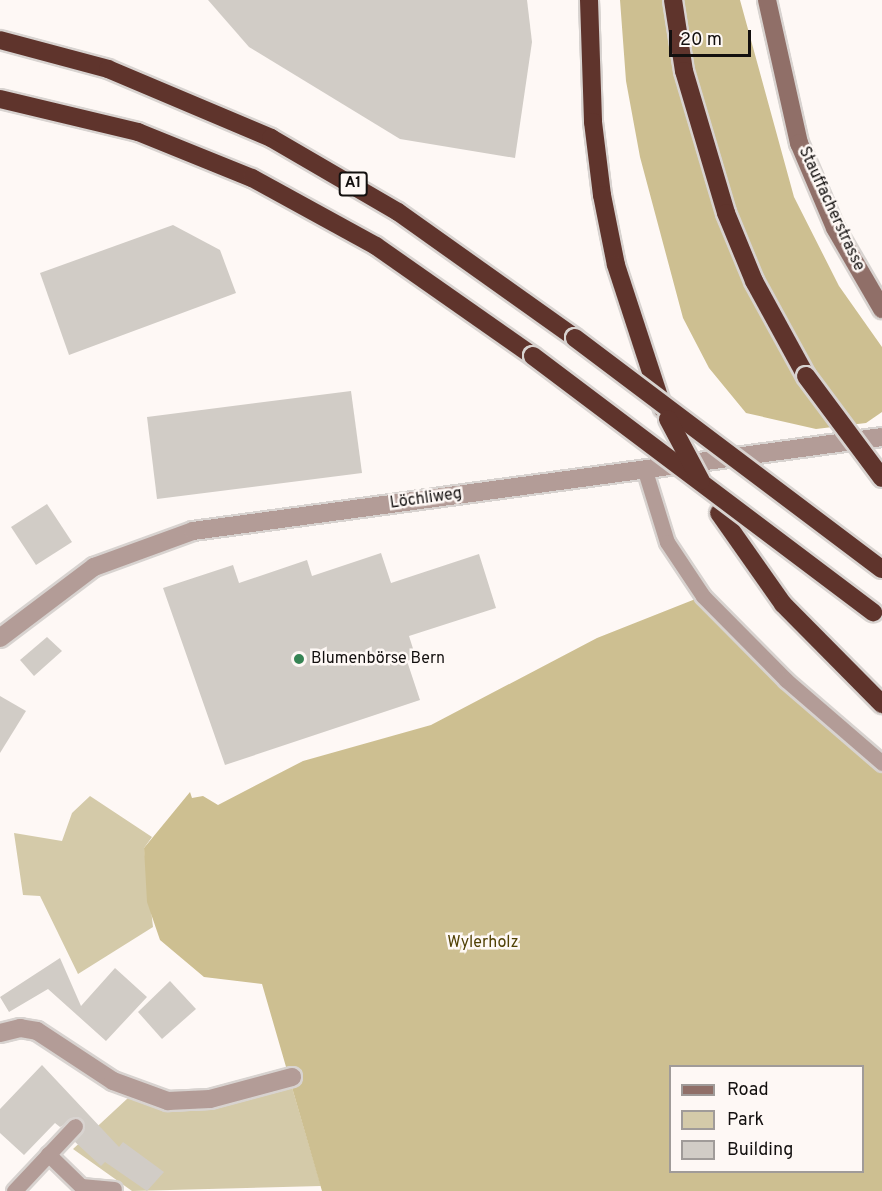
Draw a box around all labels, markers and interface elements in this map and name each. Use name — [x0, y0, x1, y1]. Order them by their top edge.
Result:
scale bar — [672, 18, 754, 56]
text: 20 m — [680, 29, 722, 52]
street label: Stauffacherstrasse — [794, 144, 868, 274]
road number: A1 — [338, 172, 368, 196]
street label: Löchliweg — [389, 484, 463, 514]
place label: Blumenbörse Bern — [311, 649, 445, 669]
marker: Blumenbörse Bern — [292, 652, 306, 666]
park label: Wylerholz — [447, 933, 519, 953]
legend — [669, 1065, 864, 1173]
text: Road — [727, 1079, 769, 1102]
text: Park — [727, 1109, 764, 1132]
text: Building — [727, 1139, 793, 1162]

